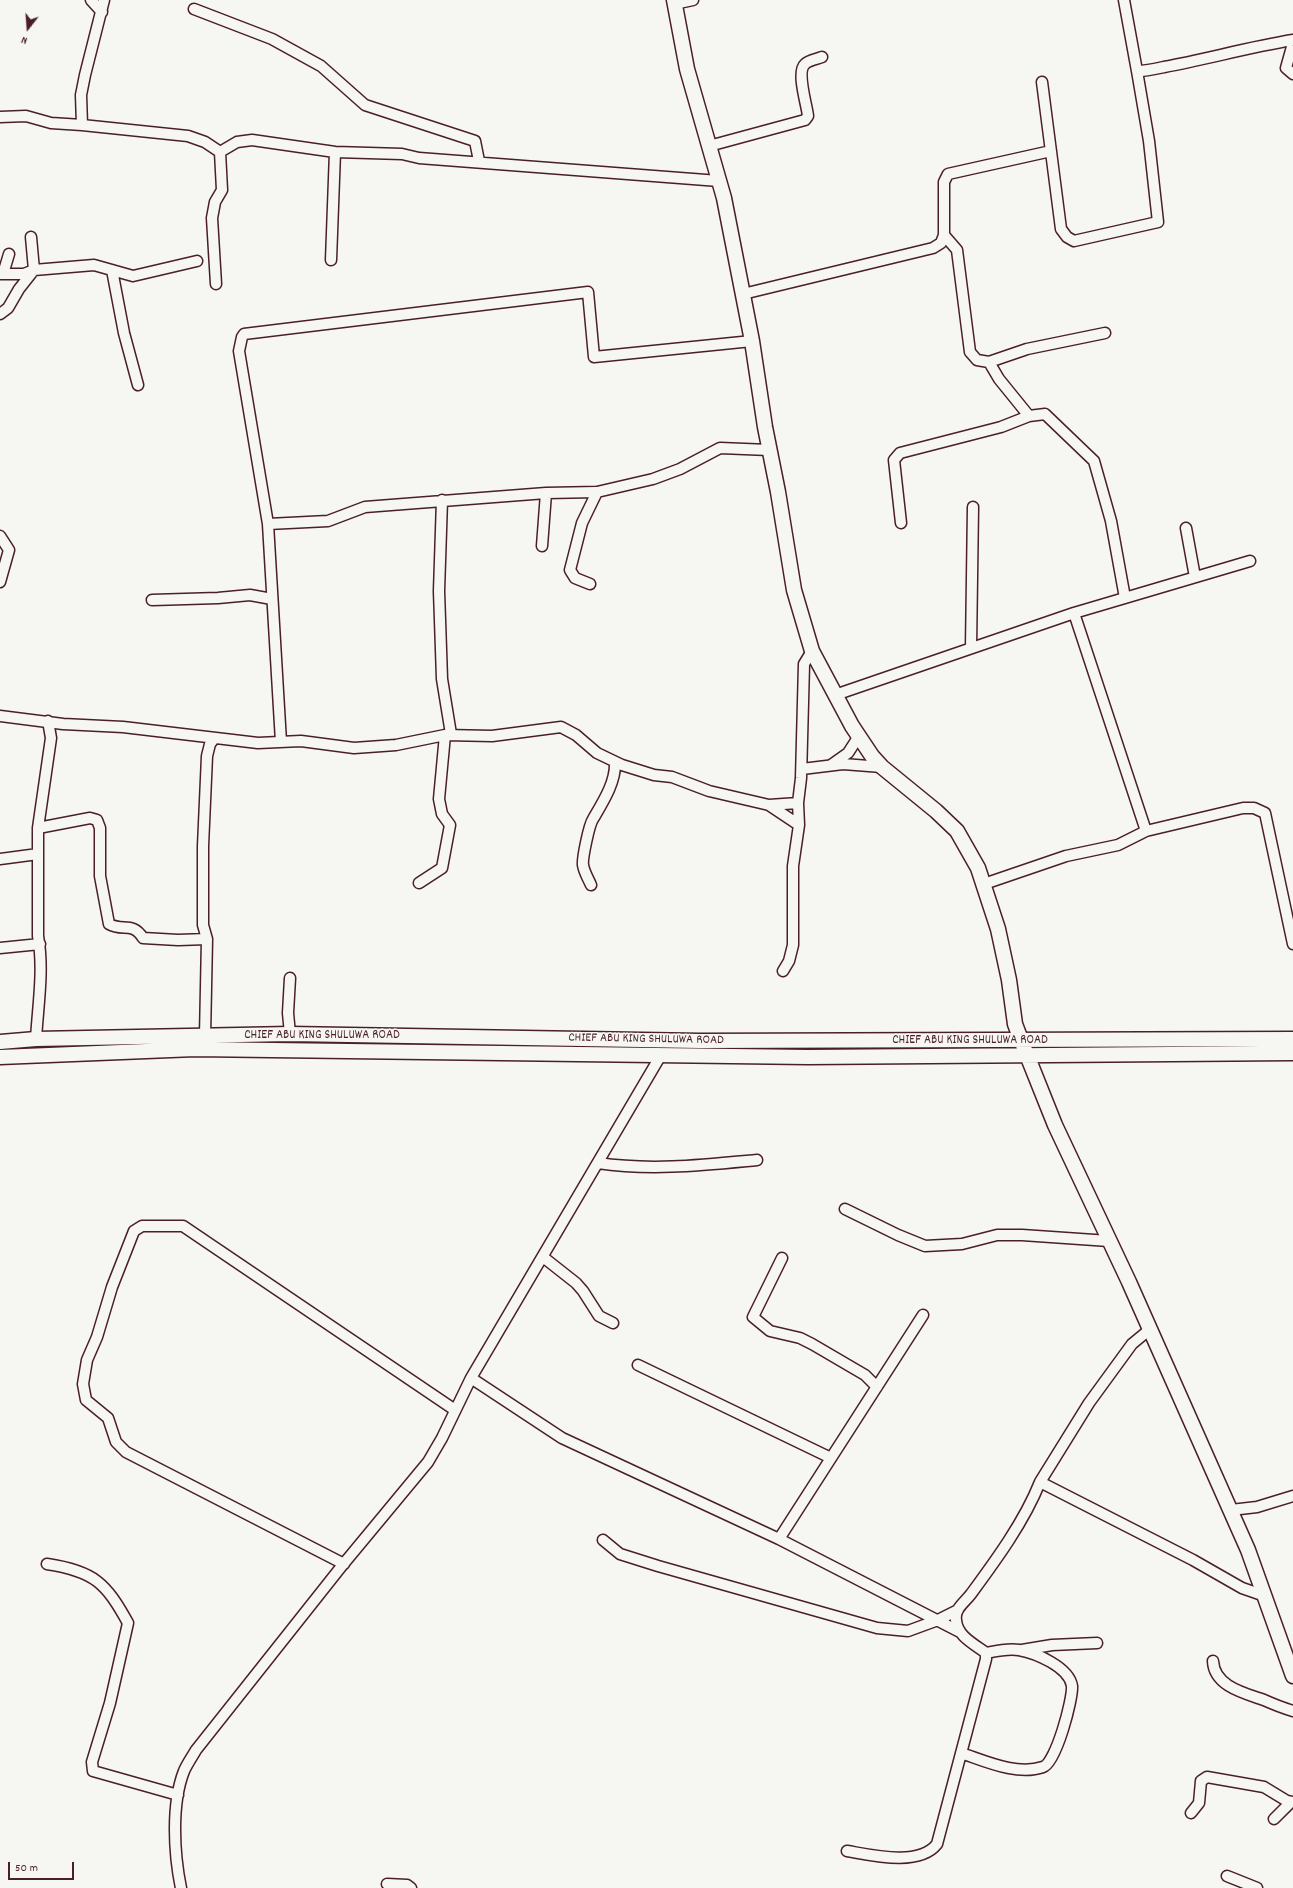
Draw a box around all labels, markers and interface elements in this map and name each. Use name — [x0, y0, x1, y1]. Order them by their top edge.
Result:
north arrow — [8, 8, 48, 48]
text: N — [20, 31, 29, 48]
street label: CHIEF ABU KING SHULUWA ROAD — [244, 1028, 400, 1044]
street label: CHIEF ABU KING SHULUWA ROAD — [568, 1031, 724, 1049]
street label: CHIEF ABU KING SHULUWA ROAD — [892, 1033, 1048, 1049]
scale bar — [10, 1854, 76, 1880]
text: 50 m — [15, 1860, 38, 1877]

